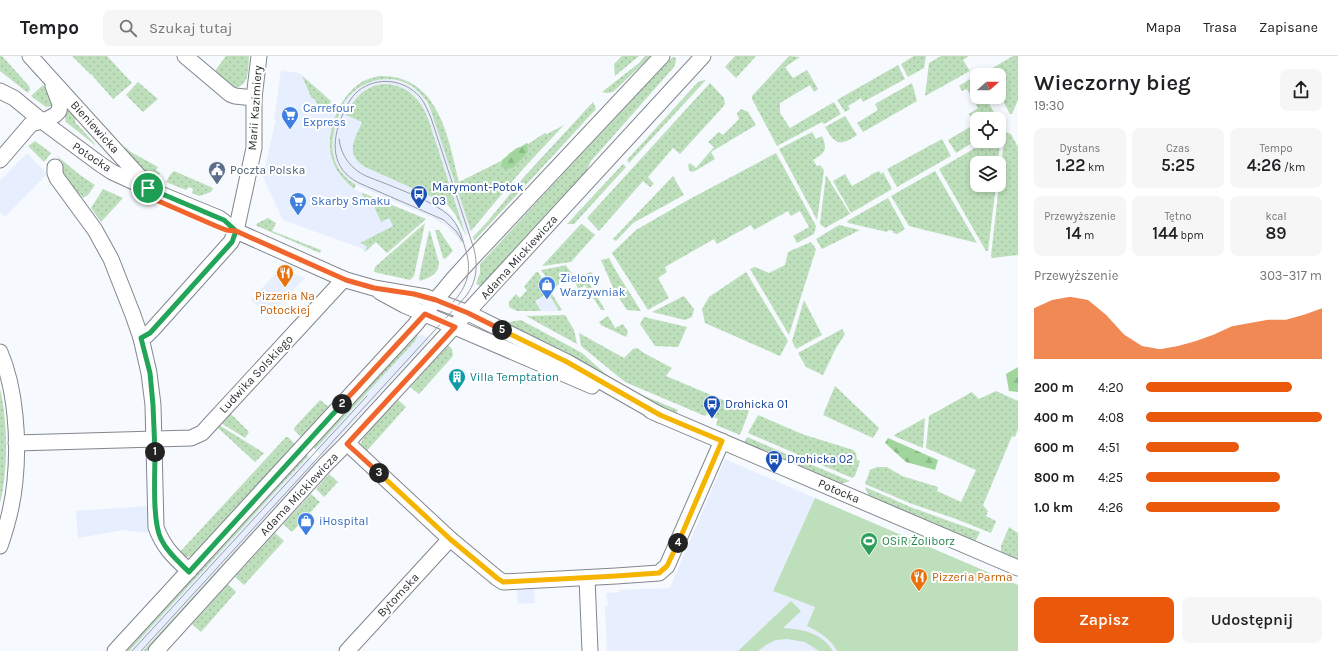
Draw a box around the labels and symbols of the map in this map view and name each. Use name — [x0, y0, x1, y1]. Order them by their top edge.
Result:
street label: Marii Kazimiery — [245, 65, 265, 151]
north arrow — [970, 68, 1006, 104]
street label: Bieniewicka — [68, 98, 122, 156]
place label: Carrefour Express — [303, 101, 355, 129]
supermarket icon: Carrefour Express — [280, 105, 300, 130]
street label: Potocka — [70, 139, 114, 175]
public building icon: Poczta Polska — [207, 160, 227, 185]
place label: Poczta Polska — [230, 163, 305, 177]
pin — [131, 171, 165, 205]
place label: Marymont-Potok 03 — [432, 180, 524, 208]
bus stop icon: Marymont-Potok 03 — [409, 184, 429, 209]
supermarket icon: Skarby Smaku — [288, 191, 308, 216]
place label: Skarby Smaku — [311, 194, 391, 208]
street label: Adama Mickiewicza — [477, 212, 561, 302]
restaurant icon: Pizzeria Na Potockiej — [275, 263, 295, 288]
place label: Zielony Warzywniak — [560, 271, 626, 299]
shop icon: Zielony Warzywniak — [537, 275, 557, 300]
place label: Pizzeria Na Potockiej — [255, 289, 315, 317]
pin: 5 — [492, 320, 512, 340]
street label: Ludwika Solskiego — [216, 332, 296, 416]
building icon: Villa Temptation — [447, 367, 467, 392]
place label: Villa Temptation — [470, 370, 559, 384]
pin: 2 — [332, 394, 352, 414]
bus stop icon: Drohicka 01 — [702, 394, 722, 419]
place label: Drohicka 01 — [725, 397, 788, 411]
pin: 1 — [145, 442, 165, 462]
bus stop icon: Drohicka 02 — [764, 449, 784, 474]
street label: Adama Mickiewicza — [257, 450, 341, 538]
place label: Drohicka 02 — [787, 452, 853, 466]
pin: 3 — [369, 463, 389, 483]
street label: Potocka — [816, 476, 862, 506]
shop icon: iHospital — [296, 511, 316, 536]
place label: iHospital — [319, 514, 369, 528]
sports icon: OSiR Żoliborz — [859, 531, 879, 556]
pin: 4 — [668, 533, 688, 553]
place label: OSiR Żoliborz — [882, 534, 955, 548]
restaurant icon: Pizzeria Parma — [909, 567, 929, 592]
street label: Bytomska — [374, 570, 422, 620]
place label: Pizzeria Parma — [932, 570, 1013, 584]

